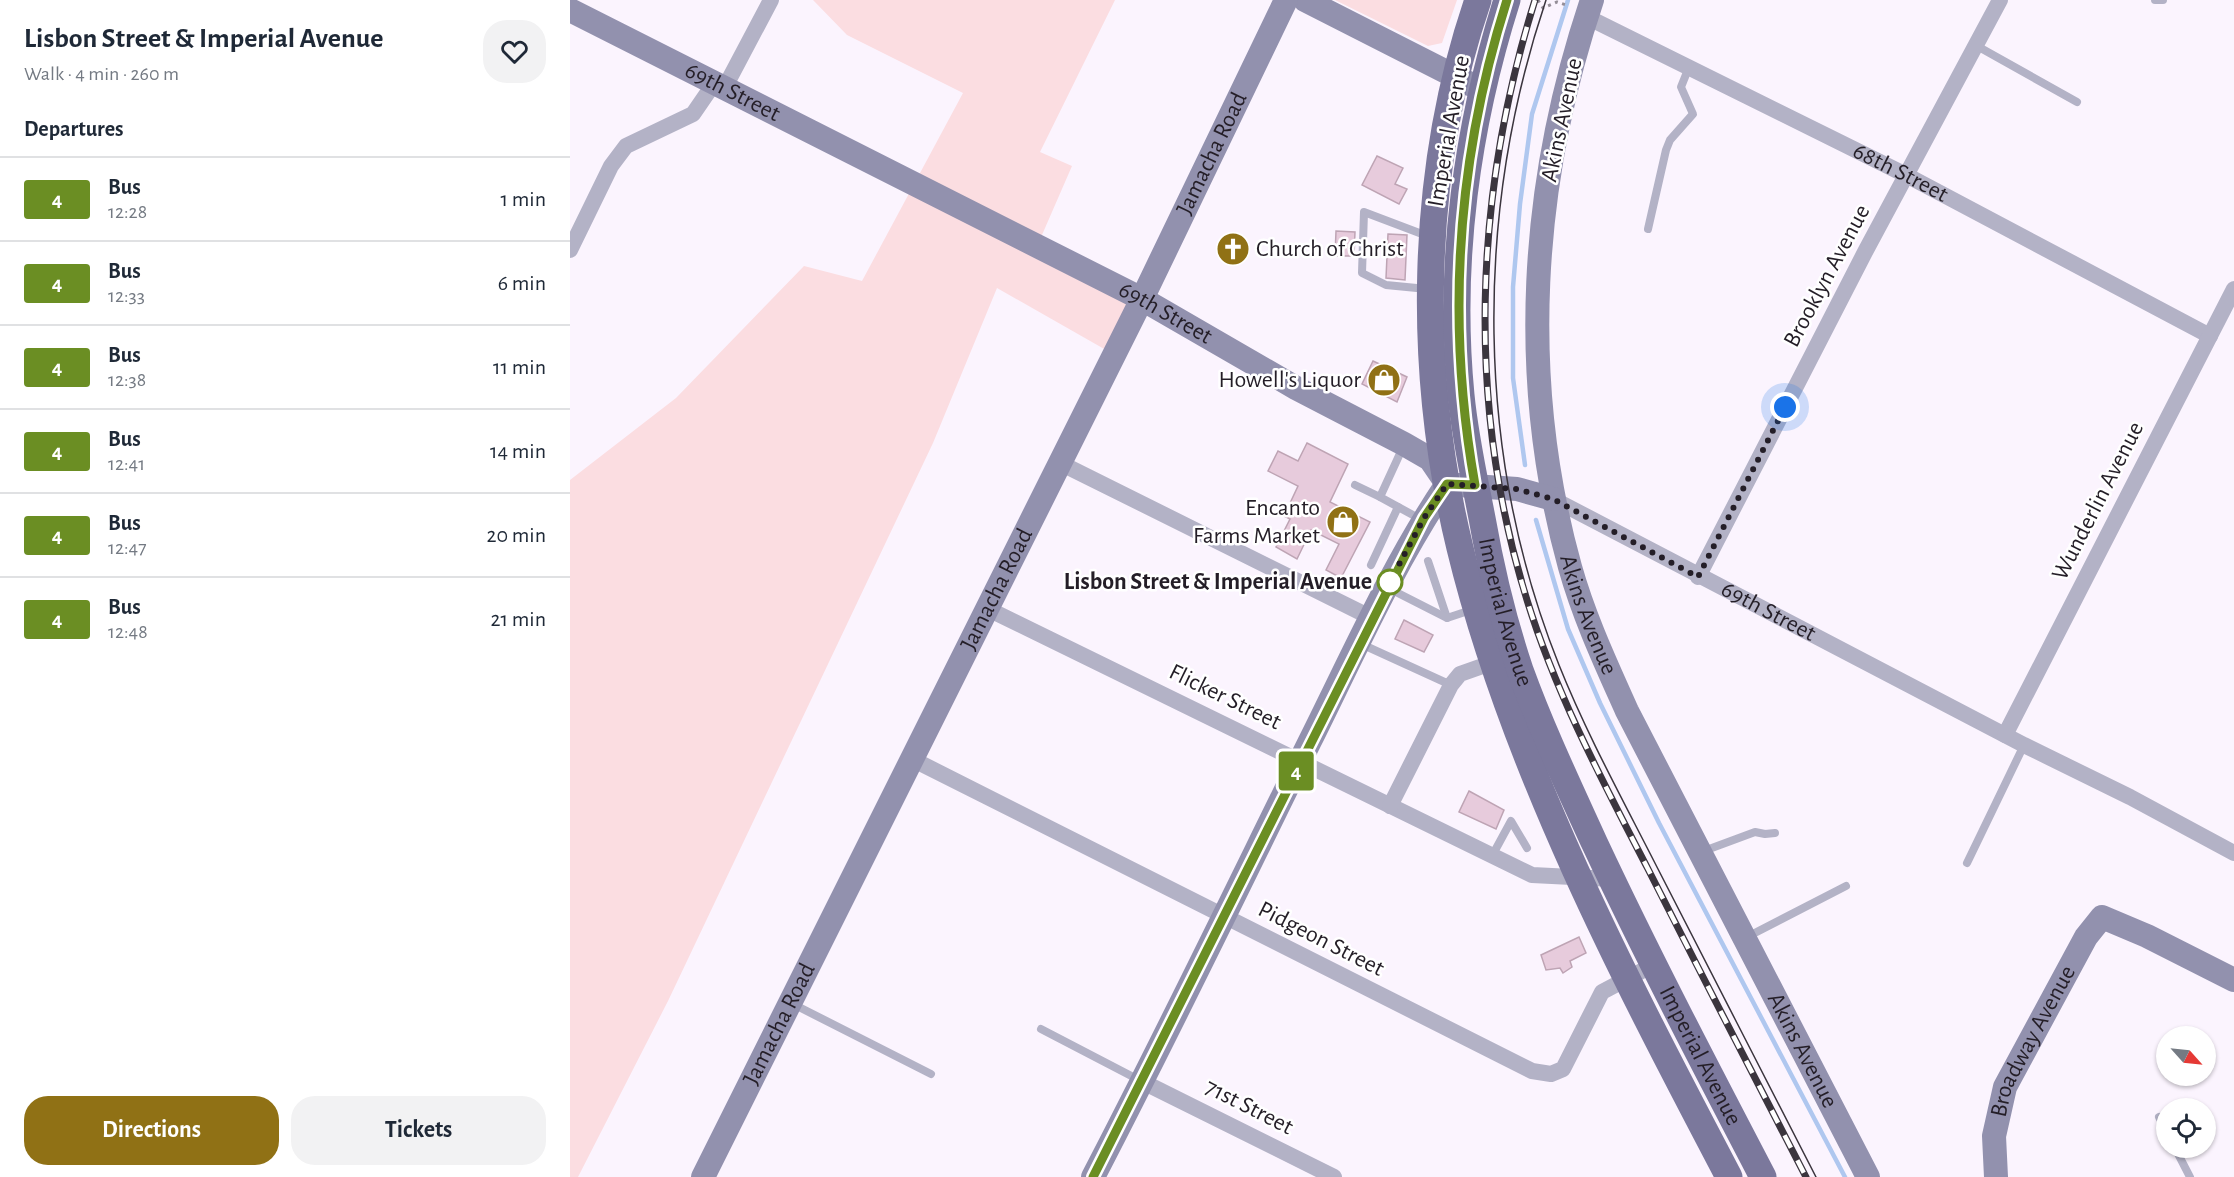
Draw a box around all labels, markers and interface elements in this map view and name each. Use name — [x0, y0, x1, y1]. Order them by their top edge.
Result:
button: heart — [483, 20, 546, 83]
text: Lisbon Street & Imperial Avenue — [24, 25, 384, 53]
street label: Imperial Avenue — [1424, 53, 1474, 209]
street label: Akins Avenue — [1537, 56, 1587, 184]
street label: 69th Street — [681, 58, 784, 126]
text: Walk · 4 min · 260 m — [24, 64, 179, 84]
street label: Jamacha Road — [1172, 89, 1252, 219]
text: Departures — [24, 118, 124, 140]
street label: 68th Street — [1849, 139, 1952, 207]
text: Bus — [108, 176, 141, 198]
text: 1 min — [501, 188, 546, 210]
text: 4 — [52, 189, 62, 210]
street label: Brooklyn Avenue — [1779, 201, 1875, 351]
text: 12:28 — [108, 202, 147, 222]
church icon: Church of Christ — [1215, 231, 1251, 267]
place label: Church of Christ — [1256, 237, 1404, 261]
text: Bus — [108, 260, 141, 282]
text: 6 min — [498, 272, 546, 294]
text: 4 — [52, 273, 62, 294]
street label: 69th Street — [1115, 277, 1216, 349]
text: 12:33 — [108, 286, 145, 306]
text: Bus — [108, 344, 141, 366]
text: 11 min — [493, 356, 546, 378]
text: 4 — [52, 357, 62, 378]
shop icon: Howell's Liquor — [1366, 362, 1402, 398]
place label: Howell's Liquor — [1218, 368, 1361, 392]
text: 12:38 — [108, 370, 146, 390]
your location — [1770, 392, 1800, 422]
street label: Wunderlin Avenue — [2048, 418, 2148, 584]
text: Bus — [108, 428, 141, 450]
text: 14 min — [490, 440, 546, 462]
text: 4 — [52, 441, 62, 462]
text: 12:41 — [108, 454, 145, 474]
place label: Encanto Farms Market — [1193, 496, 1320, 548]
shop icon: Encanto Farms Market — [1325, 504, 1361, 540]
text: Bus — [108, 512, 141, 534]
text: 20 min — [486, 524, 546, 546]
text: 4 — [52, 525, 62, 546]
street label: Jamacha Road — [956, 525, 1037, 654]
street label: Imperial Avenue — [1474, 536, 1537, 690]
text: 12:47 — [108, 538, 147, 558]
street label: Akins Avenue — [1555, 552, 1621, 678]
marker: Lisbon Street & Imperial Avenue — [1377, 569, 1403, 595]
place label: Lisbon Street & Imperial Avenue — [1064, 570, 1372, 594]
street label: 69th Street — [1717, 577, 1820, 646]
text: Bus — [108, 596, 141, 618]
text: 21 min — [491, 608, 546, 630]
text: 4 — [52, 609, 62, 630]
text: 12:48 — [108, 622, 148, 642]
street label: Flicker Street — [1165, 660, 1285, 735]
line badge: 4 — [1276, 752, 1316, 790]
text: 4 — [1291, 761, 1301, 782]
street label: Pidgeon Street — [1254, 897, 1388, 981]
street label: Jamacha Road — [739, 959, 820, 1089]
street label: Broadway Avenue — [1987, 962, 2080, 1119]
street label: Imperial Avenue — [1654, 982, 1746, 1129]
street label: Akins Avenue — [1763, 989, 1842, 1112]
north arrow — [2156, 1026, 2216, 1086]
map controls — [2156, 1026, 2216, 1158]
street label: 71st Street — [1201, 1075, 1297, 1139]
button: Directions — [24, 1096, 279, 1165]
button: Tickets — [291, 1096, 546, 1165]
button: locate — [2156, 1098, 2216, 1158]

